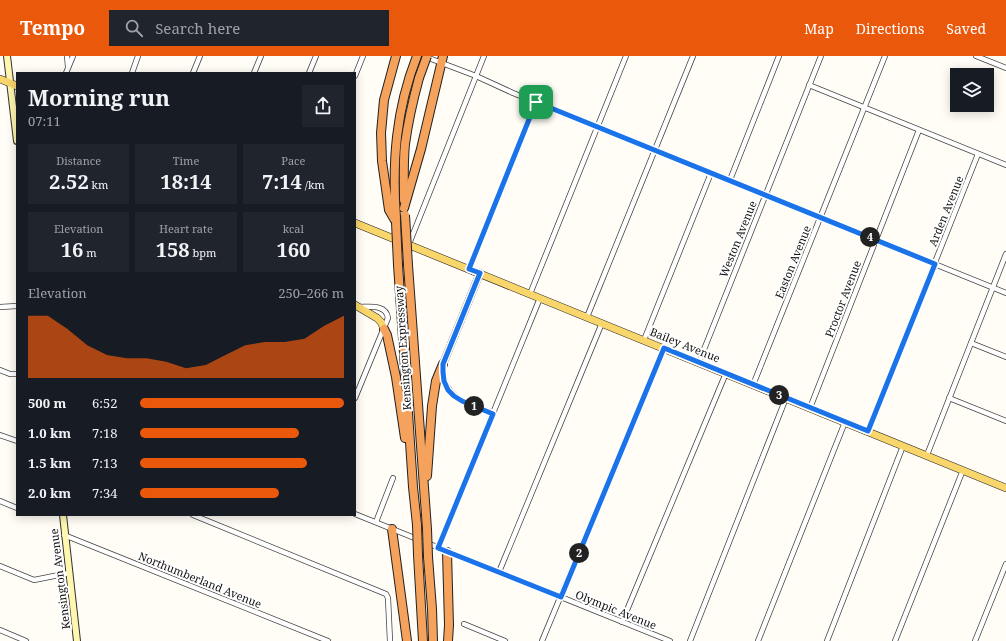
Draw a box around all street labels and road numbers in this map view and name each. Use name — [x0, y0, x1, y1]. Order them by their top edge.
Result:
street label: Arden Avenue — [925, 173, 967, 248]
street label: Weston Avenue — [715, 198, 760, 279]
street label: Easton Avenue — [771, 223, 814, 301]
street label: Proctor Avenue — [821, 258, 864, 339]
street label: Kensington Expressway — [391, 285, 414, 411]
street label: Bailey Avenue — [648, 324, 723, 366]
street label: Kensington Avenue — [46, 528, 73, 630]
street label: Northumberland Avenue — [136, 548, 264, 611]
street label: Olympic Avenue — [573, 586, 659, 633]

